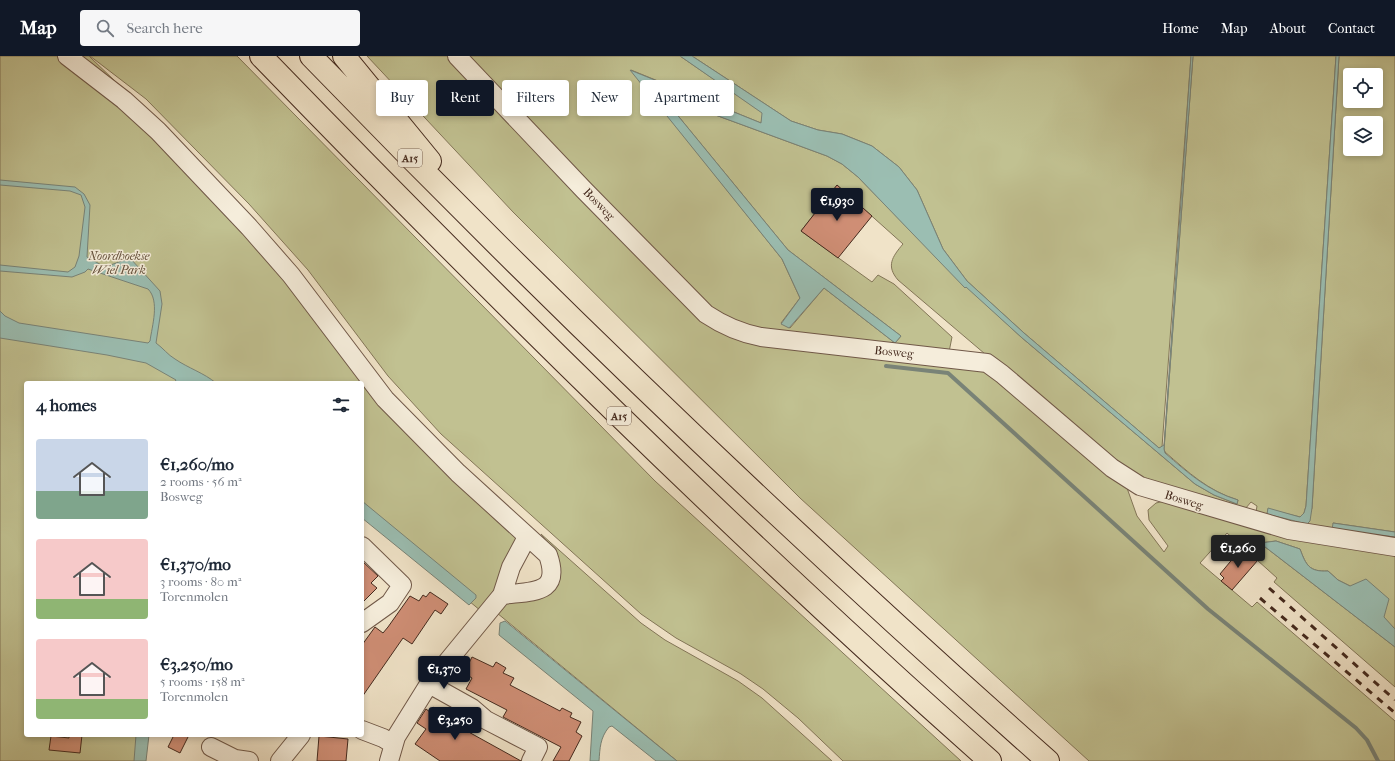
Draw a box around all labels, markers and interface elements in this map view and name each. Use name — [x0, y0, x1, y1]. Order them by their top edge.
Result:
search box — [80, 10, 360, 46]
text: Map — [20, 17, 56, 39]
icon: search — [94, 17, 116, 39]
text: Search here — [126, 19, 203, 37]
text: Home — [1162, 20, 1199, 37]
text: Map — [1221, 20, 1248, 37]
text: About — [1270, 20, 1306, 37]
text: Contact — [1328, 20, 1375, 37]
map controls — [1343, 68, 1383, 156]
button: locate — [1343, 68, 1383, 108]
chip: Buy — [376, 80, 428, 116]
chip: Rent — [436, 80, 494, 116]
chip: Filters — [502, 80, 569, 116]
chip: New — [577, 80, 632, 116]
chip: Apartment — [640, 80, 734, 116]
button: layers — [1343, 116, 1383, 156]
road number: A15 — [398, 149, 422, 167]
street label: Bosweg — [580, 185, 618, 223]
pin: €1,930 — [804, 188, 870, 222]
text: €1,930 — [820, 193, 854, 208]
park label: Noordhoekse Wiel Park — [88, 249, 151, 277]
street label: Bosweg — [874, 343, 915, 361]
icon: filters — [330, 394, 352, 416]
text: 4 homes — [36, 395, 96, 415]
road number: A15 — [607, 407, 631, 425]
text: €1,260/mo — [160, 454, 234, 474]
icon: home — [68, 455, 116, 503]
text: 2 rooms · 56 m² — [160, 474, 242, 489]
street label: Bosweg — [1163, 488, 1205, 513]
text: Bosweg — [160, 489, 203, 504]
pin: €1,260 — [1205, 535, 1271, 569]
text: €1,260 — [1220, 540, 1256, 555]
text: €1,370/mo — [160, 554, 231, 574]
icon: home — [68, 555, 116, 603]
text: 3 rooms · 80 m² — [160, 574, 241, 589]
text: Torenmolen — [160, 589, 228, 604]
text: €3,250/mo — [160, 654, 233, 674]
icon: home — [68, 655, 116, 703]
pin: €1,370 — [411, 656, 477, 690]
text: €1,370 — [427, 661, 461, 676]
text: 5 rooms · 158 m² — [160, 674, 245, 689]
text: Torenmolen — [160, 689, 228, 704]
pin: €3,250 — [422, 707, 488, 741]
text: €3,250 — [437, 712, 473, 727]

